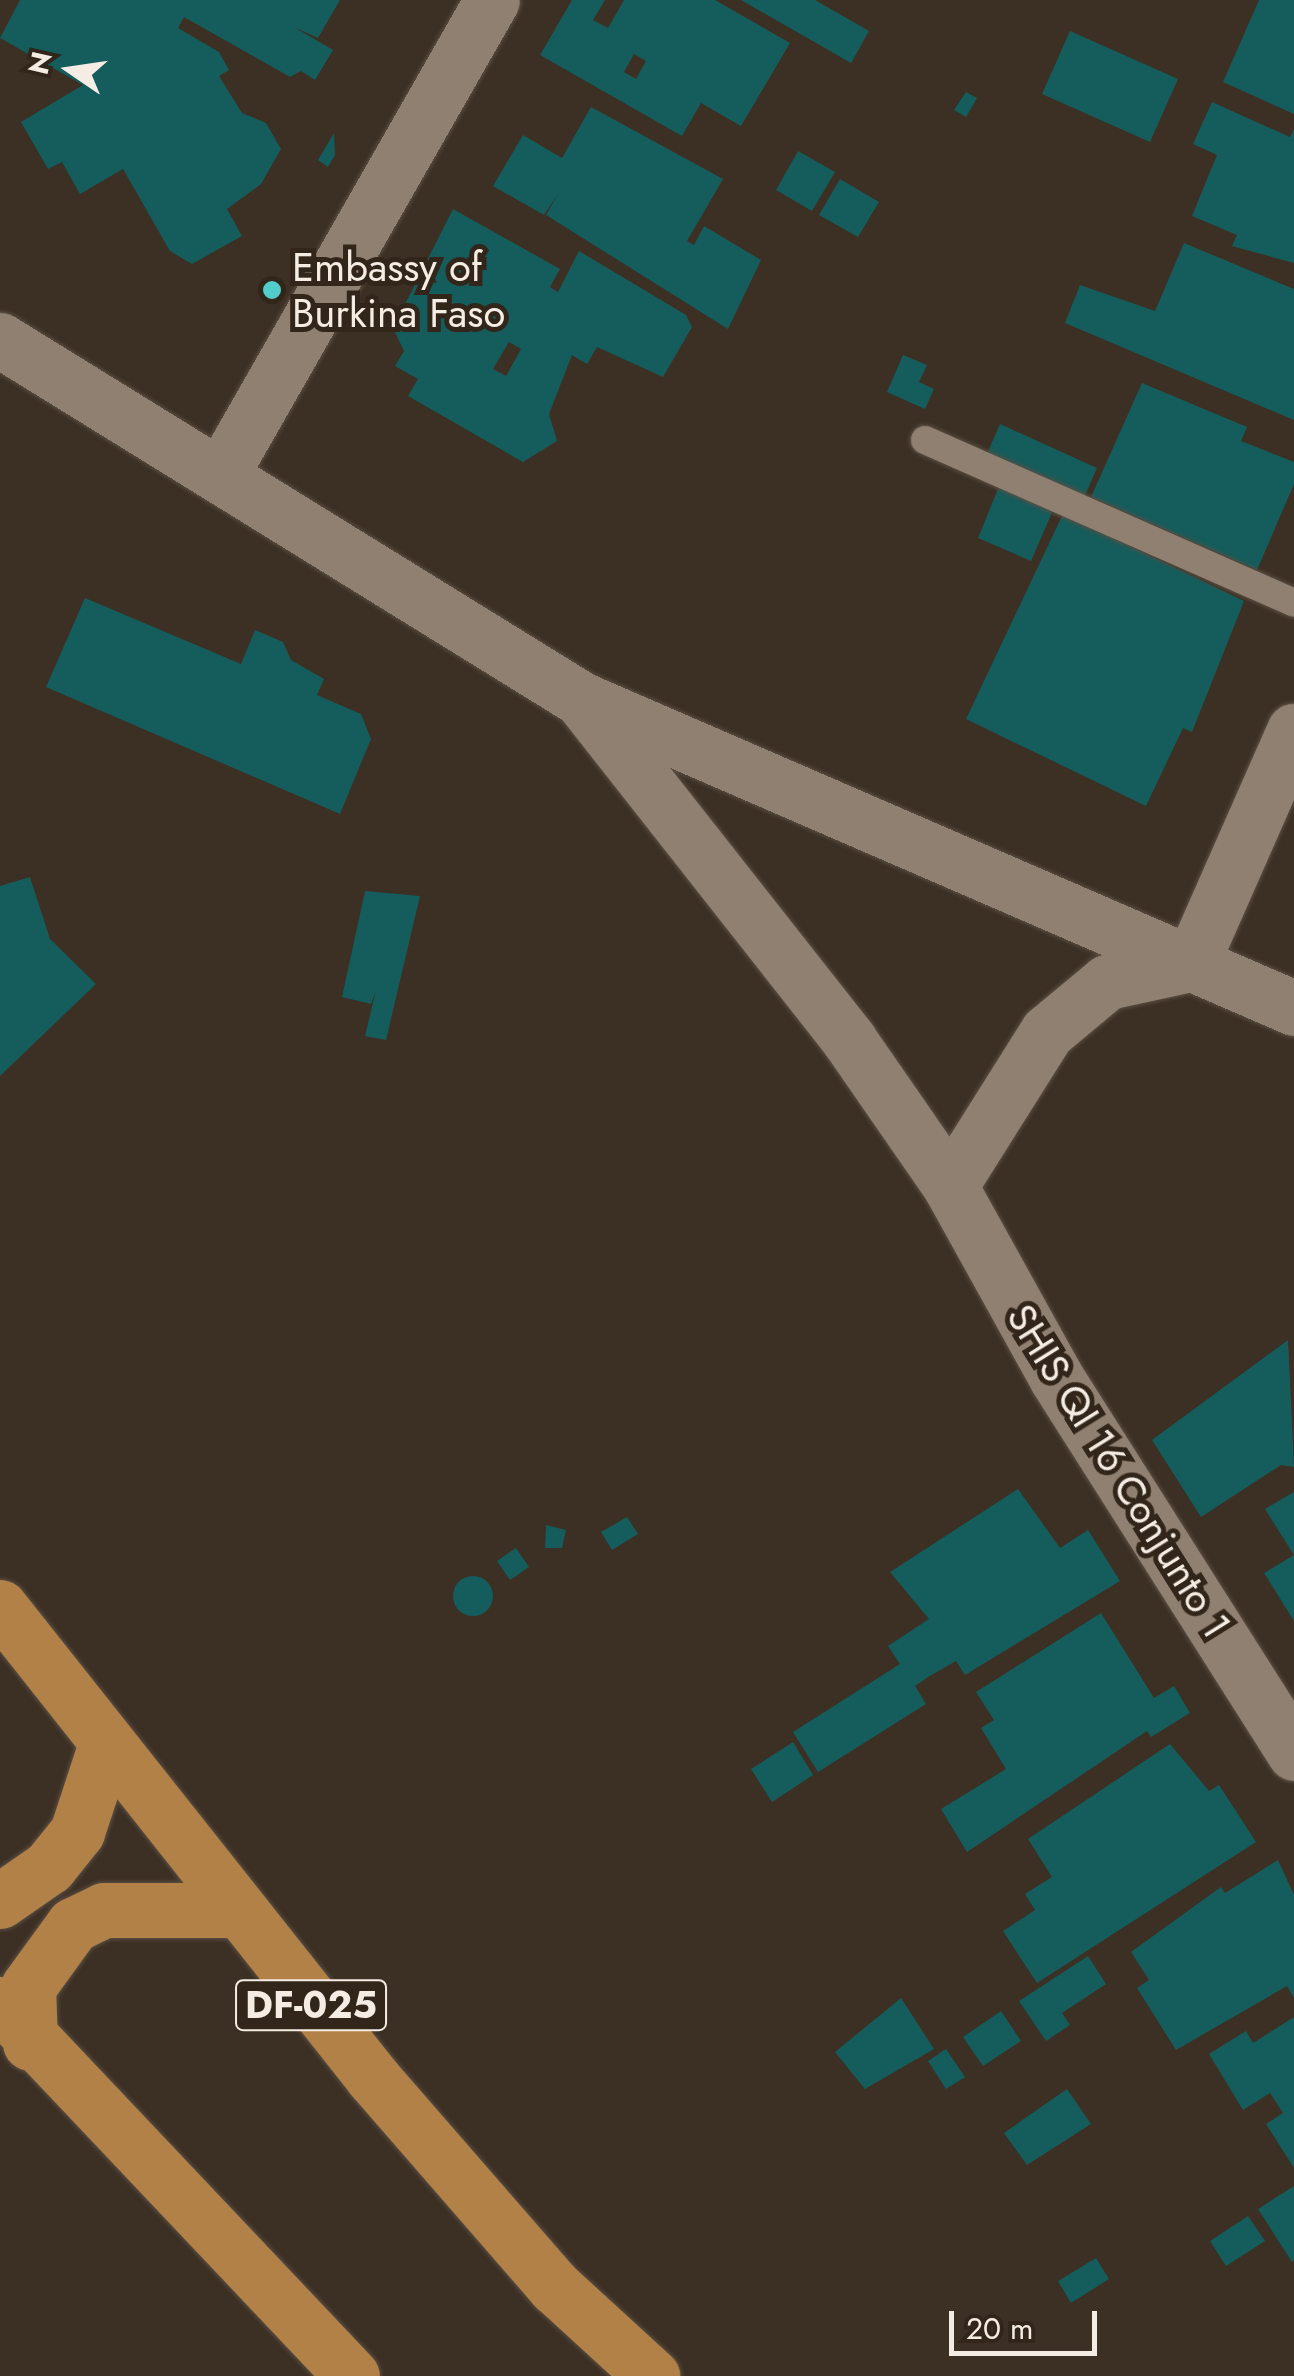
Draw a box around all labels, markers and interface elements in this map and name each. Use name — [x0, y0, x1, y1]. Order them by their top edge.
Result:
north arrow — [20, 20, 120, 120]
text: N — [18, 48, 63, 79]
place label: Embassy of Burkina Faso — [292, 243, 505, 337]
marker: Embassy of Burkina Faso — [261, 279, 283, 301]
street label: SHIS QI 16 Conjunto 1 — [997, 1295, 1241, 1647]
road number: DF-025 — [234, 1972, 388, 2038]
scale bar — [954, 2291, 1102, 2353]
text: 20 m — [966, 2307, 1033, 2350]

